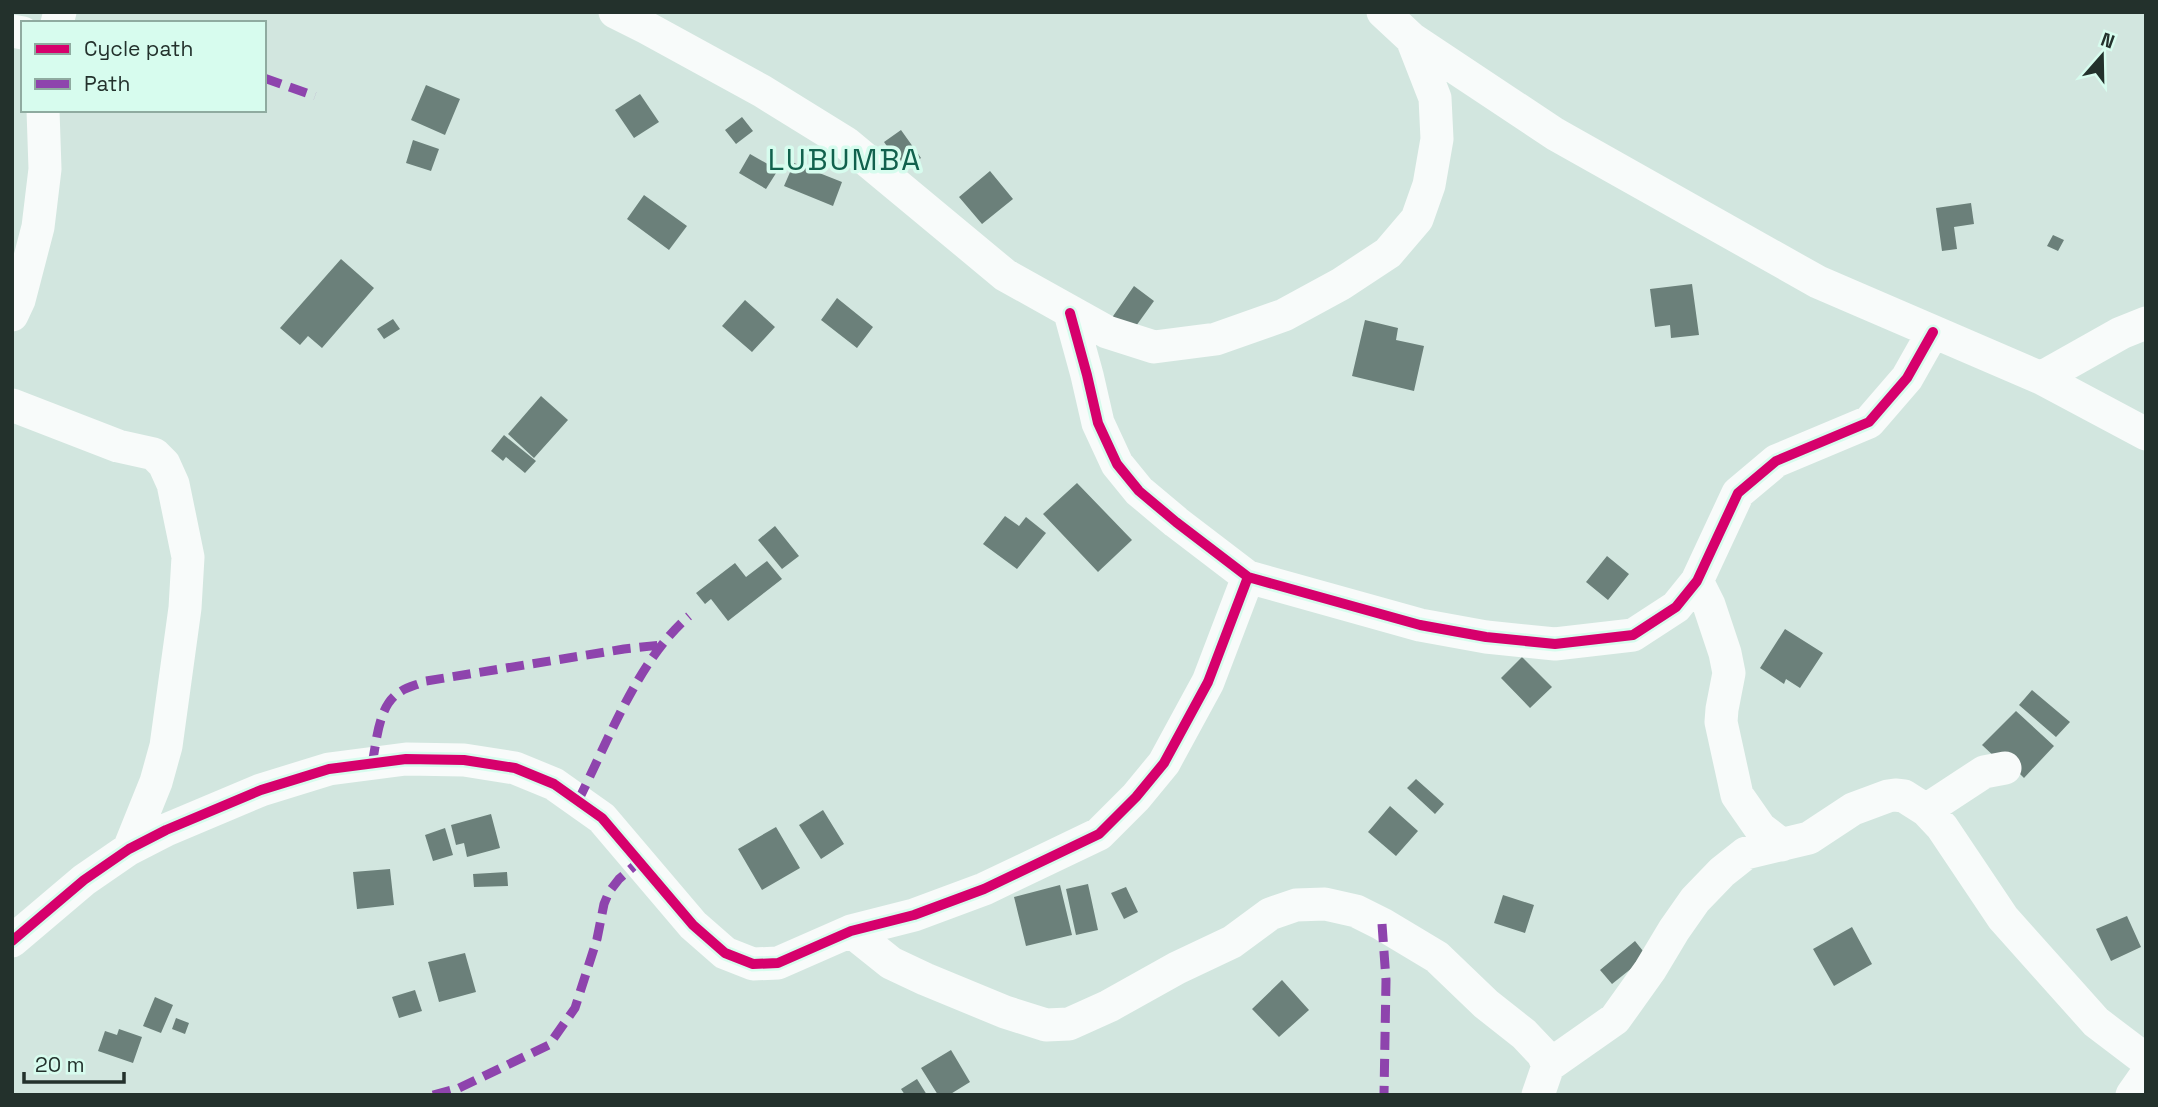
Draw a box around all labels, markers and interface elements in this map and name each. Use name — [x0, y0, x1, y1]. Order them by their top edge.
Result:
legend — [21, 21, 266, 112]
north arrow — [2067, 21, 2137, 91]
text: N — [2097, 27, 2118, 54]
text: Cycle path — [84, 35, 193, 62]
text: Path — [84, 70, 130, 97]
district label: LUBUMBA — [768, 140, 922, 179]
scale bar — [24, 1040, 124, 1084]
text: 20 m — [35, 1051, 85, 1078]

